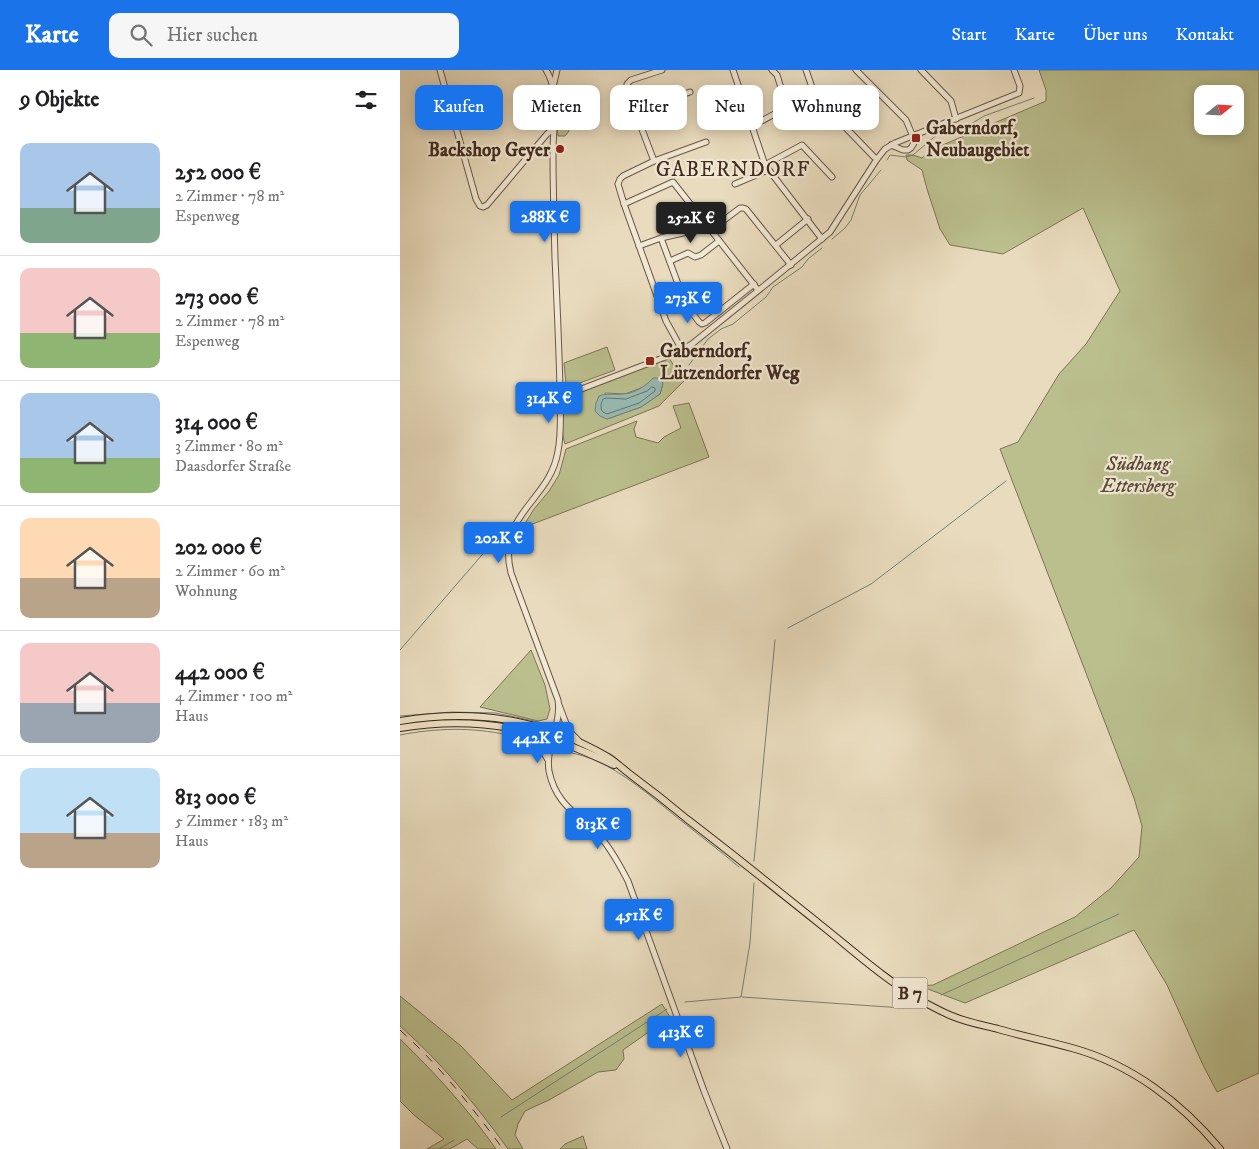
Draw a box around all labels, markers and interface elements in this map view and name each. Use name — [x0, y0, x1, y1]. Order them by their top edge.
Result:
search box — [109, 13, 459, 58]
text: Karte — [25, 20, 79, 50]
icon: search — [127, 21, 155, 49]
text: Hier suchen — [167, 24, 258, 47]
text: Start — [951, 24, 987, 46]
text: Karte — [1015, 24, 1055, 46]
text: Über uns — [1083, 24, 1147, 46]
text: Kontakt — [1175, 24, 1234, 46]
chip: Kaufen — [415, 85, 503, 130]
chip: Mieten — [513, 85, 600, 130]
chip: Filter — [610, 85, 687, 130]
chip: Neu — [697, 85, 763, 130]
chip: Wohnung — [773, 85, 879, 130]
north arrow — [1194, 85, 1244, 135]
map controls — [1194, 85, 1244, 135]
icon: filters — [352, 86, 380, 114]
text: 9 Objekte — [20, 87, 99, 113]
place label: Gaberndorf, Neubaugebiet — [926, 117, 1030, 162]
marker: Gaberndorf, Neubaugebiet — [910, 132, 922, 144]
place label: Backshop Geyer — [428, 139, 551, 162]
marker: Backshop Geyer — [554, 143, 566, 155]
district label: GABERNDORF — [656, 157, 810, 183]
text: 252 000 € — [175, 160, 261, 186]
icon: home — [60, 163, 120, 223]
text: 2 Zimmer · 78 m² — [175, 186, 285, 206]
pin: 288K € — [504, 200, 586, 243]
pin: 252K € — [650, 202, 732, 244]
text: Espenweg — [175, 206, 239, 226]
text: 288K € — [521, 207, 569, 227]
text: 252K € — [667, 208, 715, 228]
pin: 273K € — [647, 282, 729, 324]
text: 273 000 € — [175, 285, 259, 311]
icon: home — [60, 288, 120, 348]
text: 273K € — [665, 288, 711, 308]
text: 2 Zimmer · 78 m² — [175, 311, 285, 331]
text: Espenweg — [175, 331, 239, 351]
place label: Gaberndorf, Lützendorfer Weg — [660, 340, 800, 385]
marker: Gaberndorf, Lützendorfer Weg — [644, 355, 656, 367]
pin: 314K € — [508, 382, 590, 424]
text: 314K € — [526, 388, 572, 408]
text: 314 000 € — [175, 410, 258, 436]
icon: home — [60, 413, 120, 473]
text: 3 Zimmer · 80 m² — [175, 436, 283, 456]
park label: Südhang Ettersberg — [1100, 453, 1176, 498]
text: Daasdorfer Straße — [175, 456, 291, 476]
pin: 202K € — [458, 522, 540, 564]
text: 202K € — [475, 528, 523, 548]
text: 202 000 € — [175, 535, 262, 561]
icon: home — [60, 538, 120, 598]
text: 2 Zimmer · 60 m² — [175, 561, 285, 581]
text: Wohnung — [175, 581, 237, 601]
text: 442 000 € — [175, 660, 265, 686]
icon: home — [60, 663, 120, 723]
text: 4 Zimmer · 100 m² — [175, 686, 293, 706]
text: Haus — [175, 706, 208, 726]
pin: 442K € — [497, 722, 579, 764]
text: 442K € — [513, 728, 563, 748]
text: 813 000 € — [175, 785, 256, 811]
icon: home — [60, 788, 120, 848]
pin: 813K € — [557, 808, 639, 850]
text: 5 Zimmer · 183 m² — [175, 811, 288, 831]
text: 813K € — [576, 814, 620, 834]
text: Haus — [175, 831, 208, 851]
pin: 451K € — [598, 898, 680, 941]
text: 451K € — [616, 905, 662, 925]
road number: B 7 — [892, 978, 928, 1008]
pin: 413K € — [640, 1016, 722, 1058]
text: 413K € — [658, 1022, 704, 1042]

